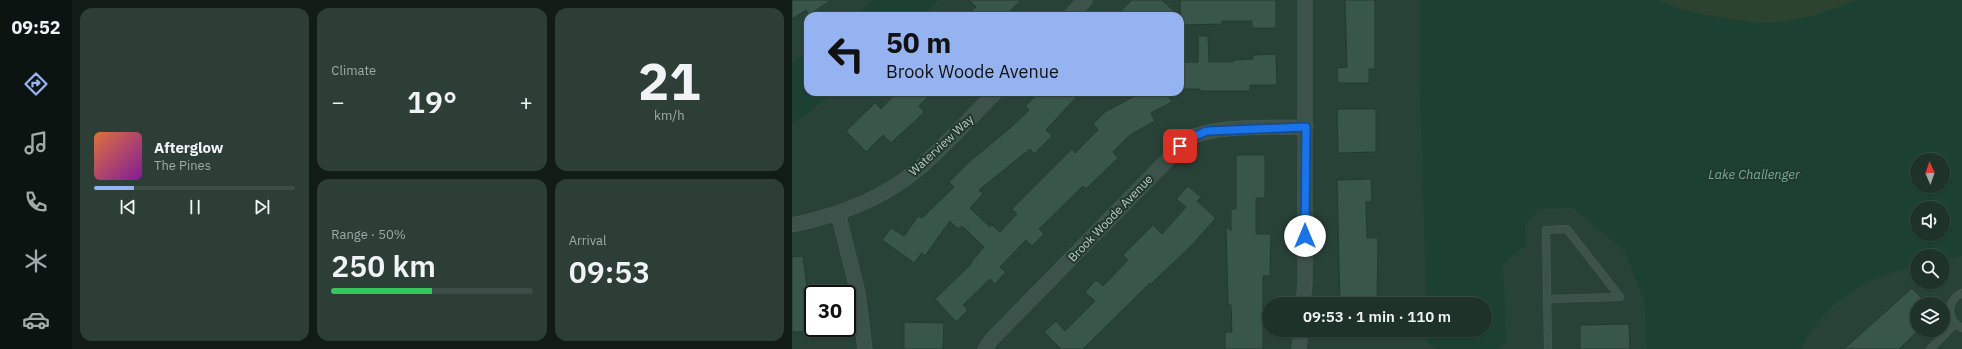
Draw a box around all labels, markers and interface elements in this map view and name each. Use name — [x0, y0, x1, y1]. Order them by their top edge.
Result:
text: 09:52 — [11, 16, 61, 39]
text: 50 m — [886, 24, 951, 61]
icon: left — [820, 28, 872, 80]
text: 21 — [638, 47, 701, 114]
text: Brook Woode Avenue — [886, 60, 1059, 83]
text: Climate — [331, 62, 376, 79]
icon: directions — [22, 70, 50, 98]
text: 19° — [407, 82, 457, 121]
text: − — [331, 87, 345, 116]
text: + — [519, 87, 533, 116]
text: km/h — [654, 107, 685, 124]
street label: Waterview Way — [906, 111, 976, 179]
icon: music — [22, 129, 50, 157]
pin — [1163, 129, 1197, 163]
icon: arrive — [1169, 135, 1191, 157]
text: Afterglow — [154, 138, 223, 157]
north arrow — [1910, 153, 1950, 193]
map controls — [1910, 153, 1950, 337]
text: The Pines — [154, 157, 211, 174]
water label: Lake Challenger — [1708, 166, 1801, 183]
street label: Brook Woode Avenue — [1065, 171, 1156, 265]
icon: phone — [22, 188, 50, 216]
icon: previous — [117, 196, 139, 218]
icon: pause — [184, 196, 206, 218]
icon: next — [251, 196, 273, 218]
button: sound — [1910, 201, 1950, 241]
position arrow — [1284, 215, 1326, 257]
text: Range · 50% — [331, 226, 406, 243]
text: Arrival — [569, 232, 607, 249]
text: 250 km — [331, 246, 436, 285]
icon: climate — [22, 247, 50, 275]
button: search — [1910, 249, 1950, 289]
text: 09:53 — [569, 252, 650, 291]
speed limit sign: 30 — [804, 285, 856, 337]
button: layers — [1910, 297, 1950, 337]
icon: car — [22, 306, 50, 334]
text: 09:53 · 1 min · 110 m — [1303, 307, 1451, 326]

